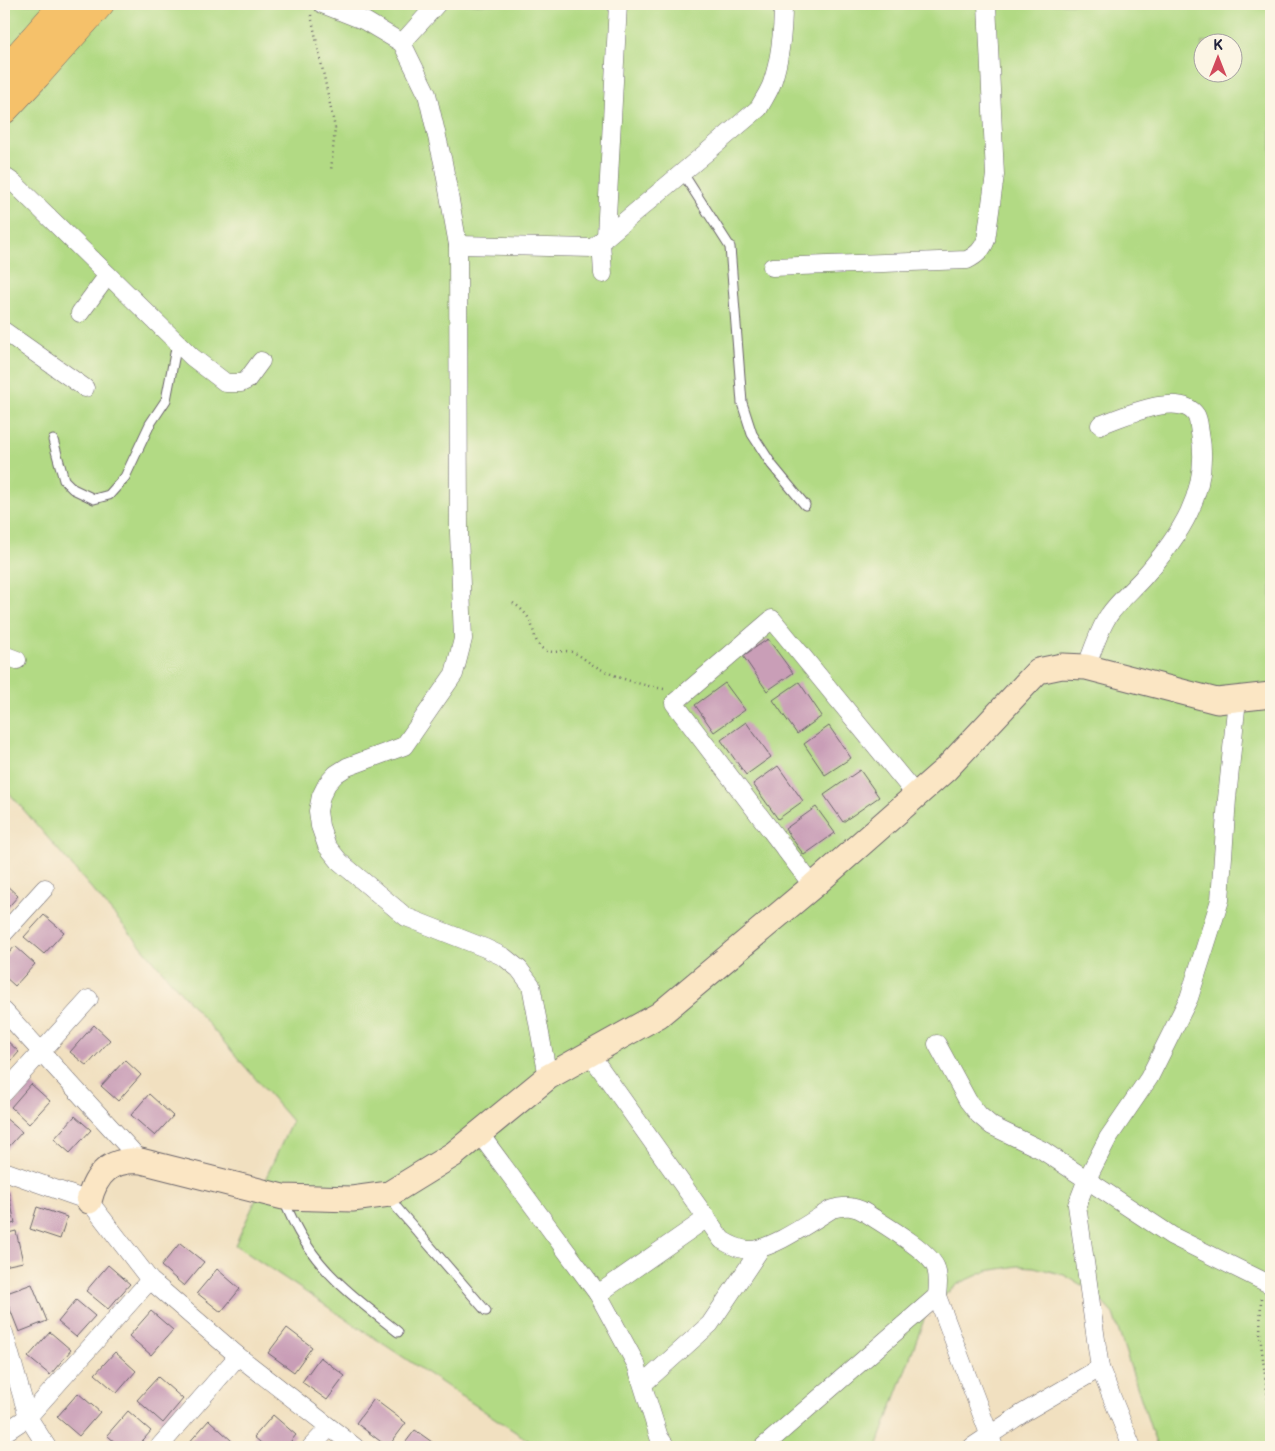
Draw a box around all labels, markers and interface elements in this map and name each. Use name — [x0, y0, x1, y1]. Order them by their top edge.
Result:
north arrow — [1192, 32, 1242, 82]
text: K — [1213, 37, 1223, 54]

